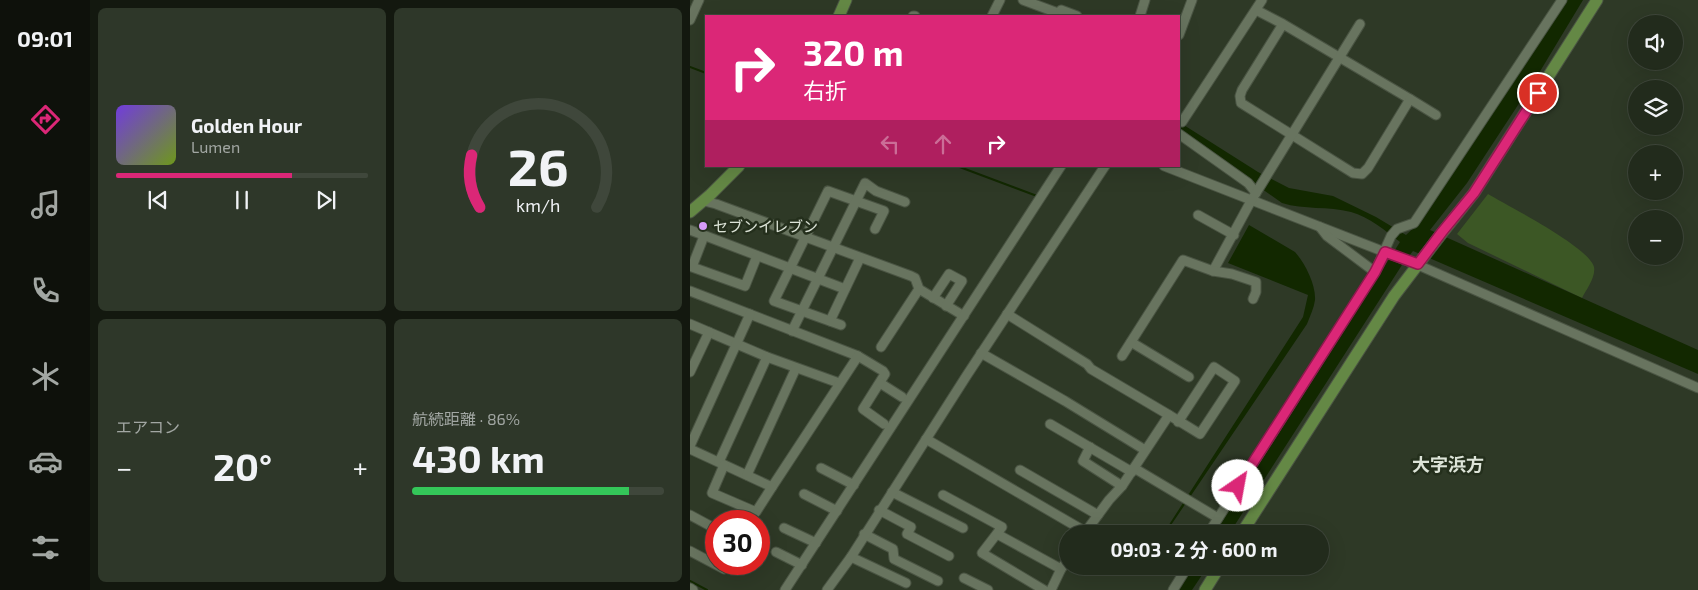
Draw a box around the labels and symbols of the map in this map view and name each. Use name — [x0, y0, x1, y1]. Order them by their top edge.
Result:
pin — [1517, 72, 1559, 114]
place label: セブンイレブン — [713, 217, 818, 235]
marker: セブンイレブン — [697, 220, 709, 232]
district label: 大字浜方 — [1412, 453, 1484, 475]
position arrow — [1211, 459, 1263, 511]
speed limit sign: 30 — [705, 510, 770, 575]

